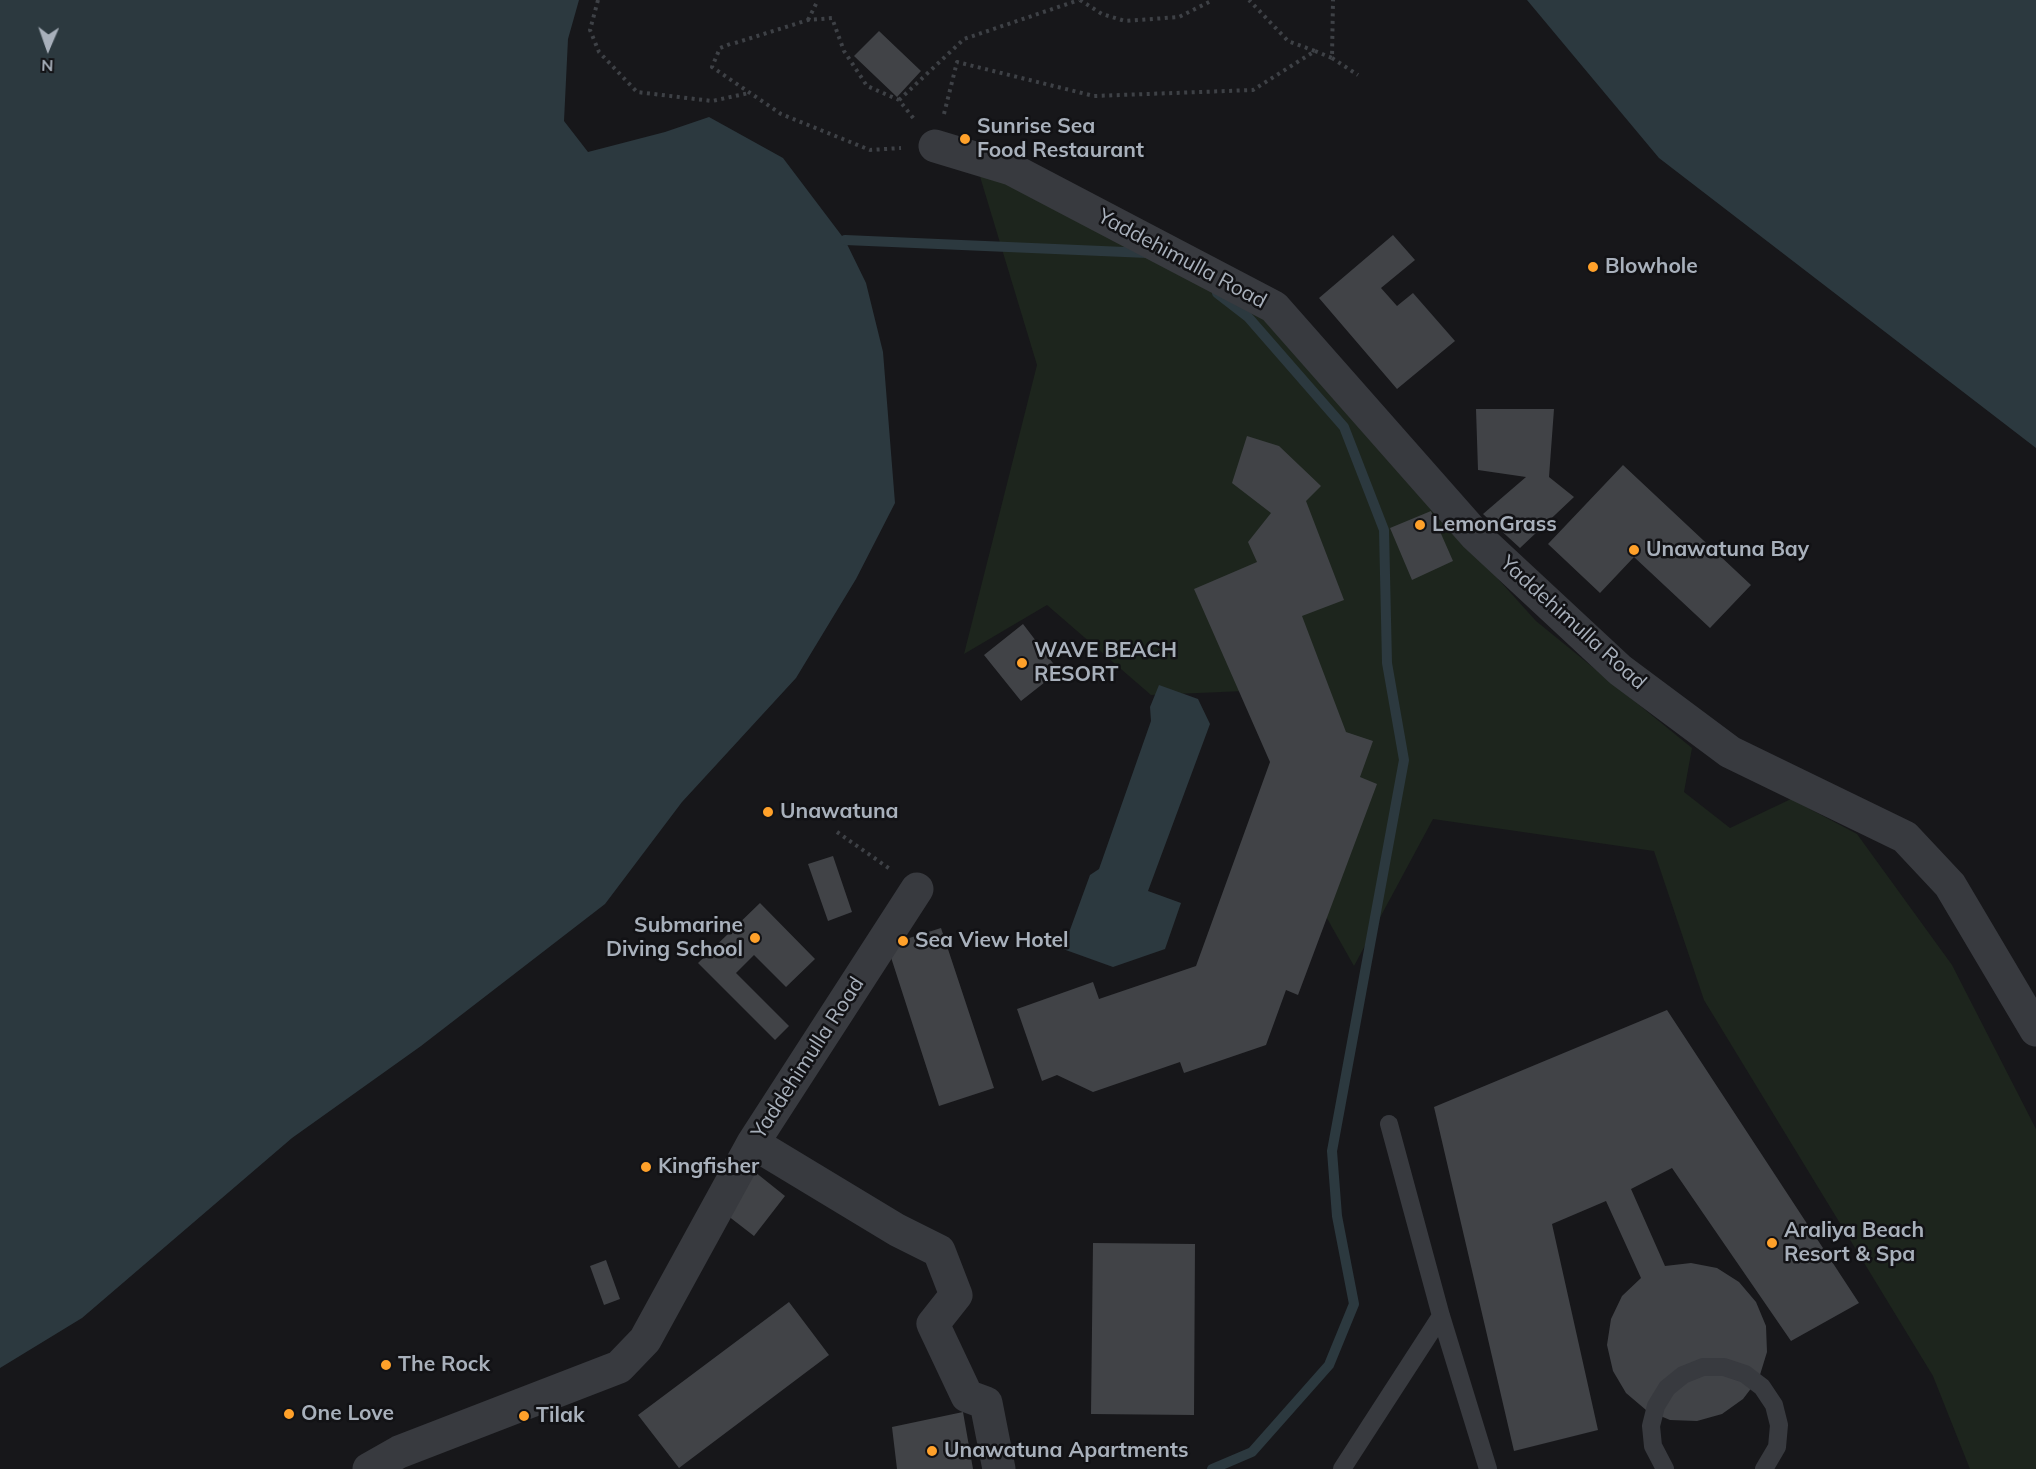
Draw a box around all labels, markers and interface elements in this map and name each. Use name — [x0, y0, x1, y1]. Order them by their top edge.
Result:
north arrow — [18, 18, 78, 78]
text: N — [41, 56, 54, 76]
place label: Sunrise Sea Food Restaurant — [977, 114, 1144, 164]
marker: Sunrise Sea Food Restaurant — [958, 132, 972, 146]
street label: Yaddehimulla Road — [1093, 204, 1271, 314]
place label: Blowhole — [1605, 254, 1698, 280]
marker: Blowhole — [1586, 260, 1600, 274]
place label: LemonGrass — [1432, 512, 1557, 538]
marker: LemonGrass — [1413, 518, 1427, 532]
place label: Unawatuna Bay — [1646, 537, 1809, 563]
marker: Unawatuna Bay — [1627, 543, 1641, 557]
street label: Yaddehimulla Road — [1495, 551, 1651, 695]
place label: WAVE BEACH RESORT — [1034, 638, 1177, 688]
marker: WAVE BEACH RESORT — [1015, 656, 1029, 670]
place label: Unawatuna — [780, 799, 899, 825]
marker: Unawatuna — [761, 805, 775, 819]
place label: Submarine Diving School — [606, 913, 743, 963]
place label: Sea View Hotel — [915, 928, 1069, 954]
marker: Submarine Diving School — [748, 931, 762, 945]
marker: Sea View Hotel — [896, 934, 910, 948]
street label: Yaddehimulla Road — [746, 972, 870, 1144]
place label: Kingfisher — [658, 1154, 759, 1180]
marker: Kingfisher — [639, 1160, 653, 1174]
place label: Araliya Beach Resort & Spa — [1784, 1218, 1924, 1268]
marker: Araliya Beach Resort & Spa — [1765, 1236, 1779, 1250]
place label: The Rock — [398, 1352, 490, 1378]
marker: The Rock — [379, 1358, 393, 1372]
place label: One Love — [301, 1401, 394, 1427]
place label: Tilak — [536, 1403, 585, 1429]
marker: One Love — [282, 1407, 296, 1421]
marker: Tilak — [517, 1409, 531, 1423]
place label: Unawatuna Apartments — [944, 1438, 1189, 1464]
marker: Unawatuna Apartments — [925, 1444, 939, 1458]

